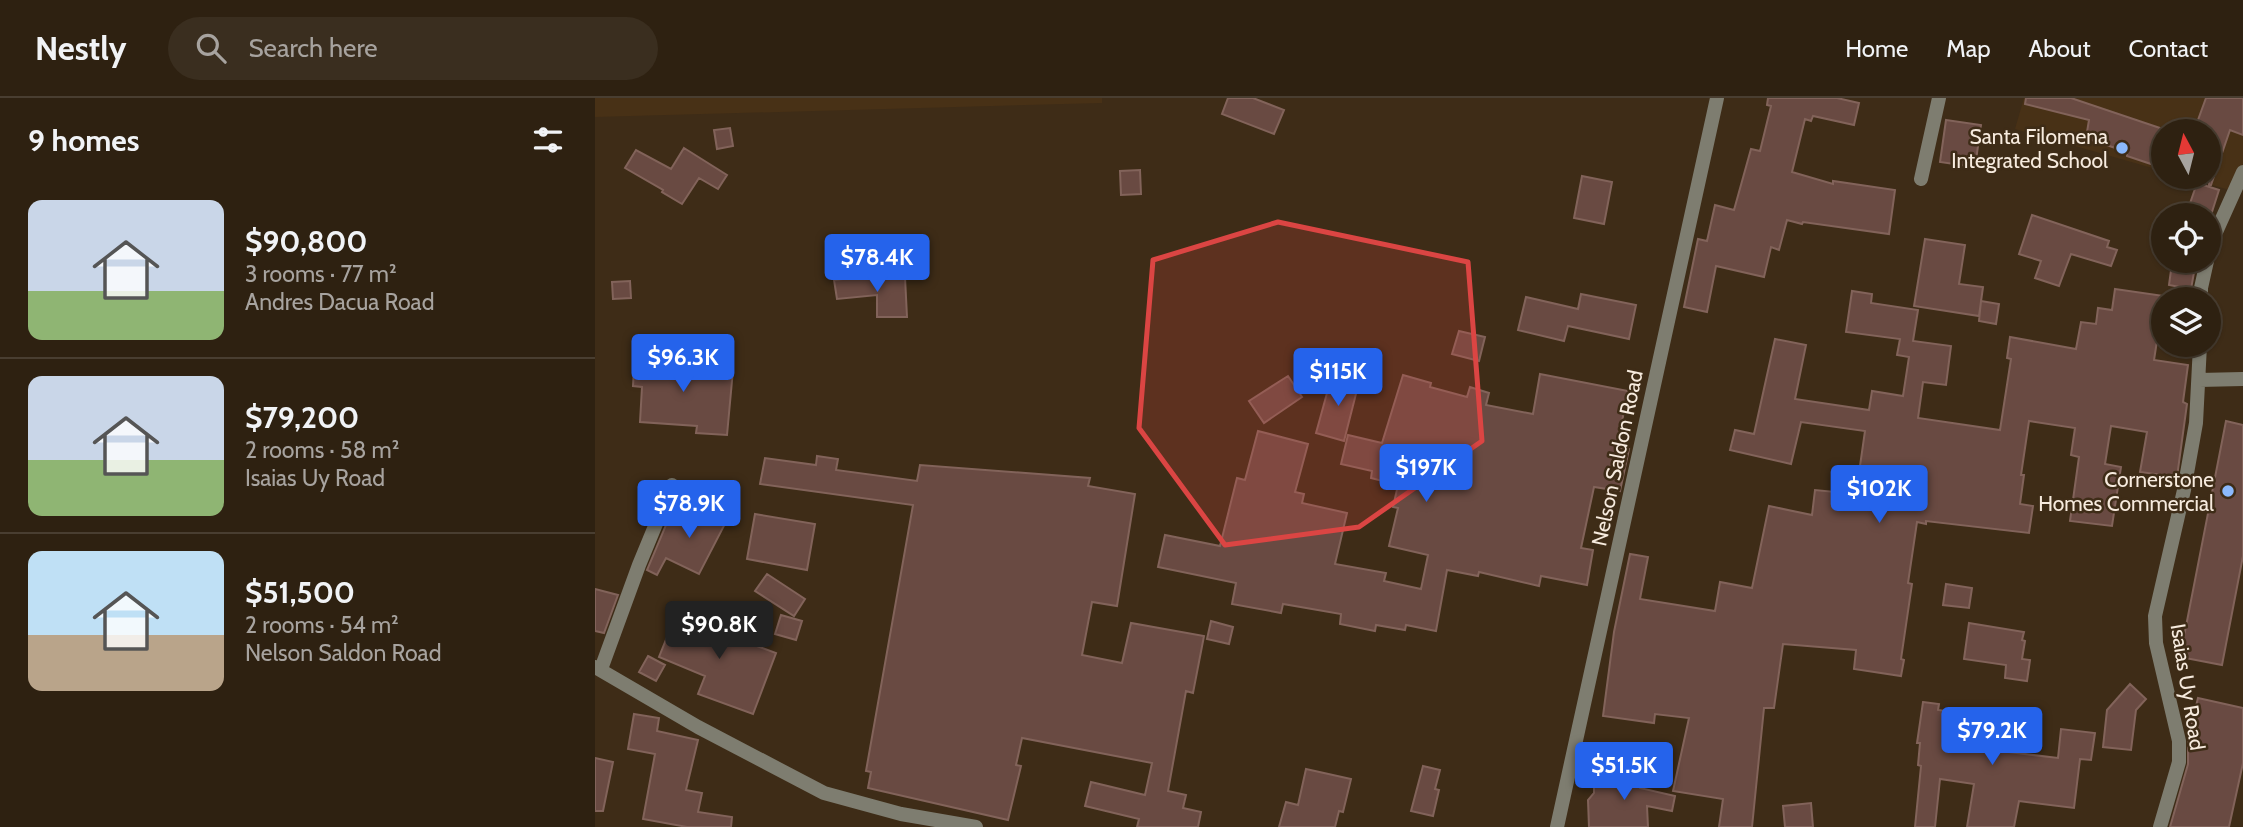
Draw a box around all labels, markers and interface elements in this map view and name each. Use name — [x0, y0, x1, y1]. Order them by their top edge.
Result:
search box — [168, 17, 658, 80]
text: Nestly — [35, 28, 126, 68]
icon: search — [192, 29, 230, 67]
text: Search here — [248, 32, 378, 64]
text: Home — [1845, 34, 1908, 63]
text: Map — [1946, 34, 1991, 63]
text: About — [2029, 34, 2091, 63]
text: Contact — [2129, 34, 2208, 63]
north arrow — [2151, 119, 2221, 189]
map controls — [2151, 119, 2221, 357]
icon: filters — [529, 121, 567, 159]
text: 9 homes — [28, 122, 139, 159]
place label: Santa Filomena Integrated School — [1951, 124, 2108, 173]
marker: Santa Filomena Integrated School — [2114, 140, 2130, 156]
button: locate — [2151, 203, 2221, 273]
text: $90,800 — [245, 223, 368, 260]
icon: home — [84, 228, 168, 312]
pin: $78.4K — [820, 234, 934, 294]
text: $78.4K — [841, 243, 913, 271]
text: 3 rooms · 77 m² — [245, 260, 397, 288]
button: layers — [2151, 287, 2221, 357]
text: Andres Dacua Road — [245, 288, 434, 316]
pin: $96.3K — [626, 334, 740, 394]
text: $96.3K — [647, 343, 719, 371]
pin: $115K — [1289, 348, 1387, 408]
text: $115K — [1309, 357, 1367, 385]
street label: Nelson Saldon Road — [1586, 368, 1648, 548]
text: $79,200 — [245, 399, 359, 436]
icon: home — [84, 404, 168, 488]
text: 2 rooms · 58 m² — [245, 436, 399, 464]
pin: $197K — [1377, 444, 1475, 504]
text: $197K — [1396, 453, 1456, 481]
text: Isaias Uy Road — [245, 464, 385, 492]
pin: $102K — [1830, 466, 1928, 525]
place label: Cornerstone Homes Commercial — [2038, 467, 2214, 516]
text: $102K — [1847, 474, 1911, 502]
pin: $78.9K — [632, 480, 746, 540]
marker: Cornerstone Homes Commercial — [2220, 483, 2236, 499]
text: $78.9K — [653, 489, 725, 517]
text: $51,500 — [245, 574, 355, 611]
icon: home — [84, 579, 168, 663]
pin: $90.8K — [662, 602, 776, 661]
text: $90.8K — [681, 610, 757, 638]
text: 2 rooms · 54 m² — [245, 611, 399, 639]
street label: Isaias Uy Road — [2166, 622, 2210, 752]
text: Nelson Saldon Road — [245, 639, 441, 667]
pin: $79.2K — [1935, 708, 2049, 767]
text: $79.2K — [1957, 716, 2027, 744]
pin: $51.5K — [1567, 742, 1681, 802]
text: $51.5K — [1591, 751, 1657, 779]

